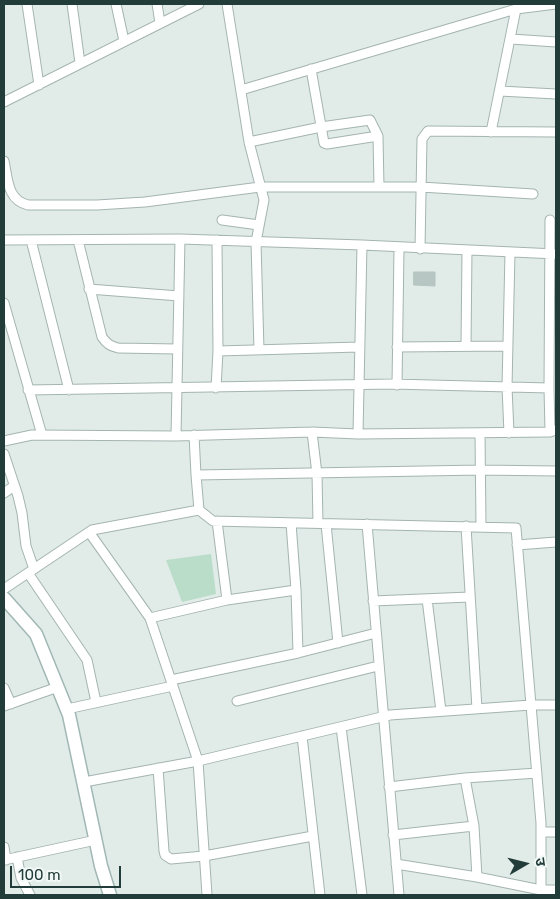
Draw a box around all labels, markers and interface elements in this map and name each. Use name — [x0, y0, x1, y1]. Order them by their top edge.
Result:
north arrow — [500, 839, 550, 889]
scale bar — [12, 856, 124, 888]
text: उ — [531, 857, 549, 867]
text: 100 m — [18, 866, 60, 884]

